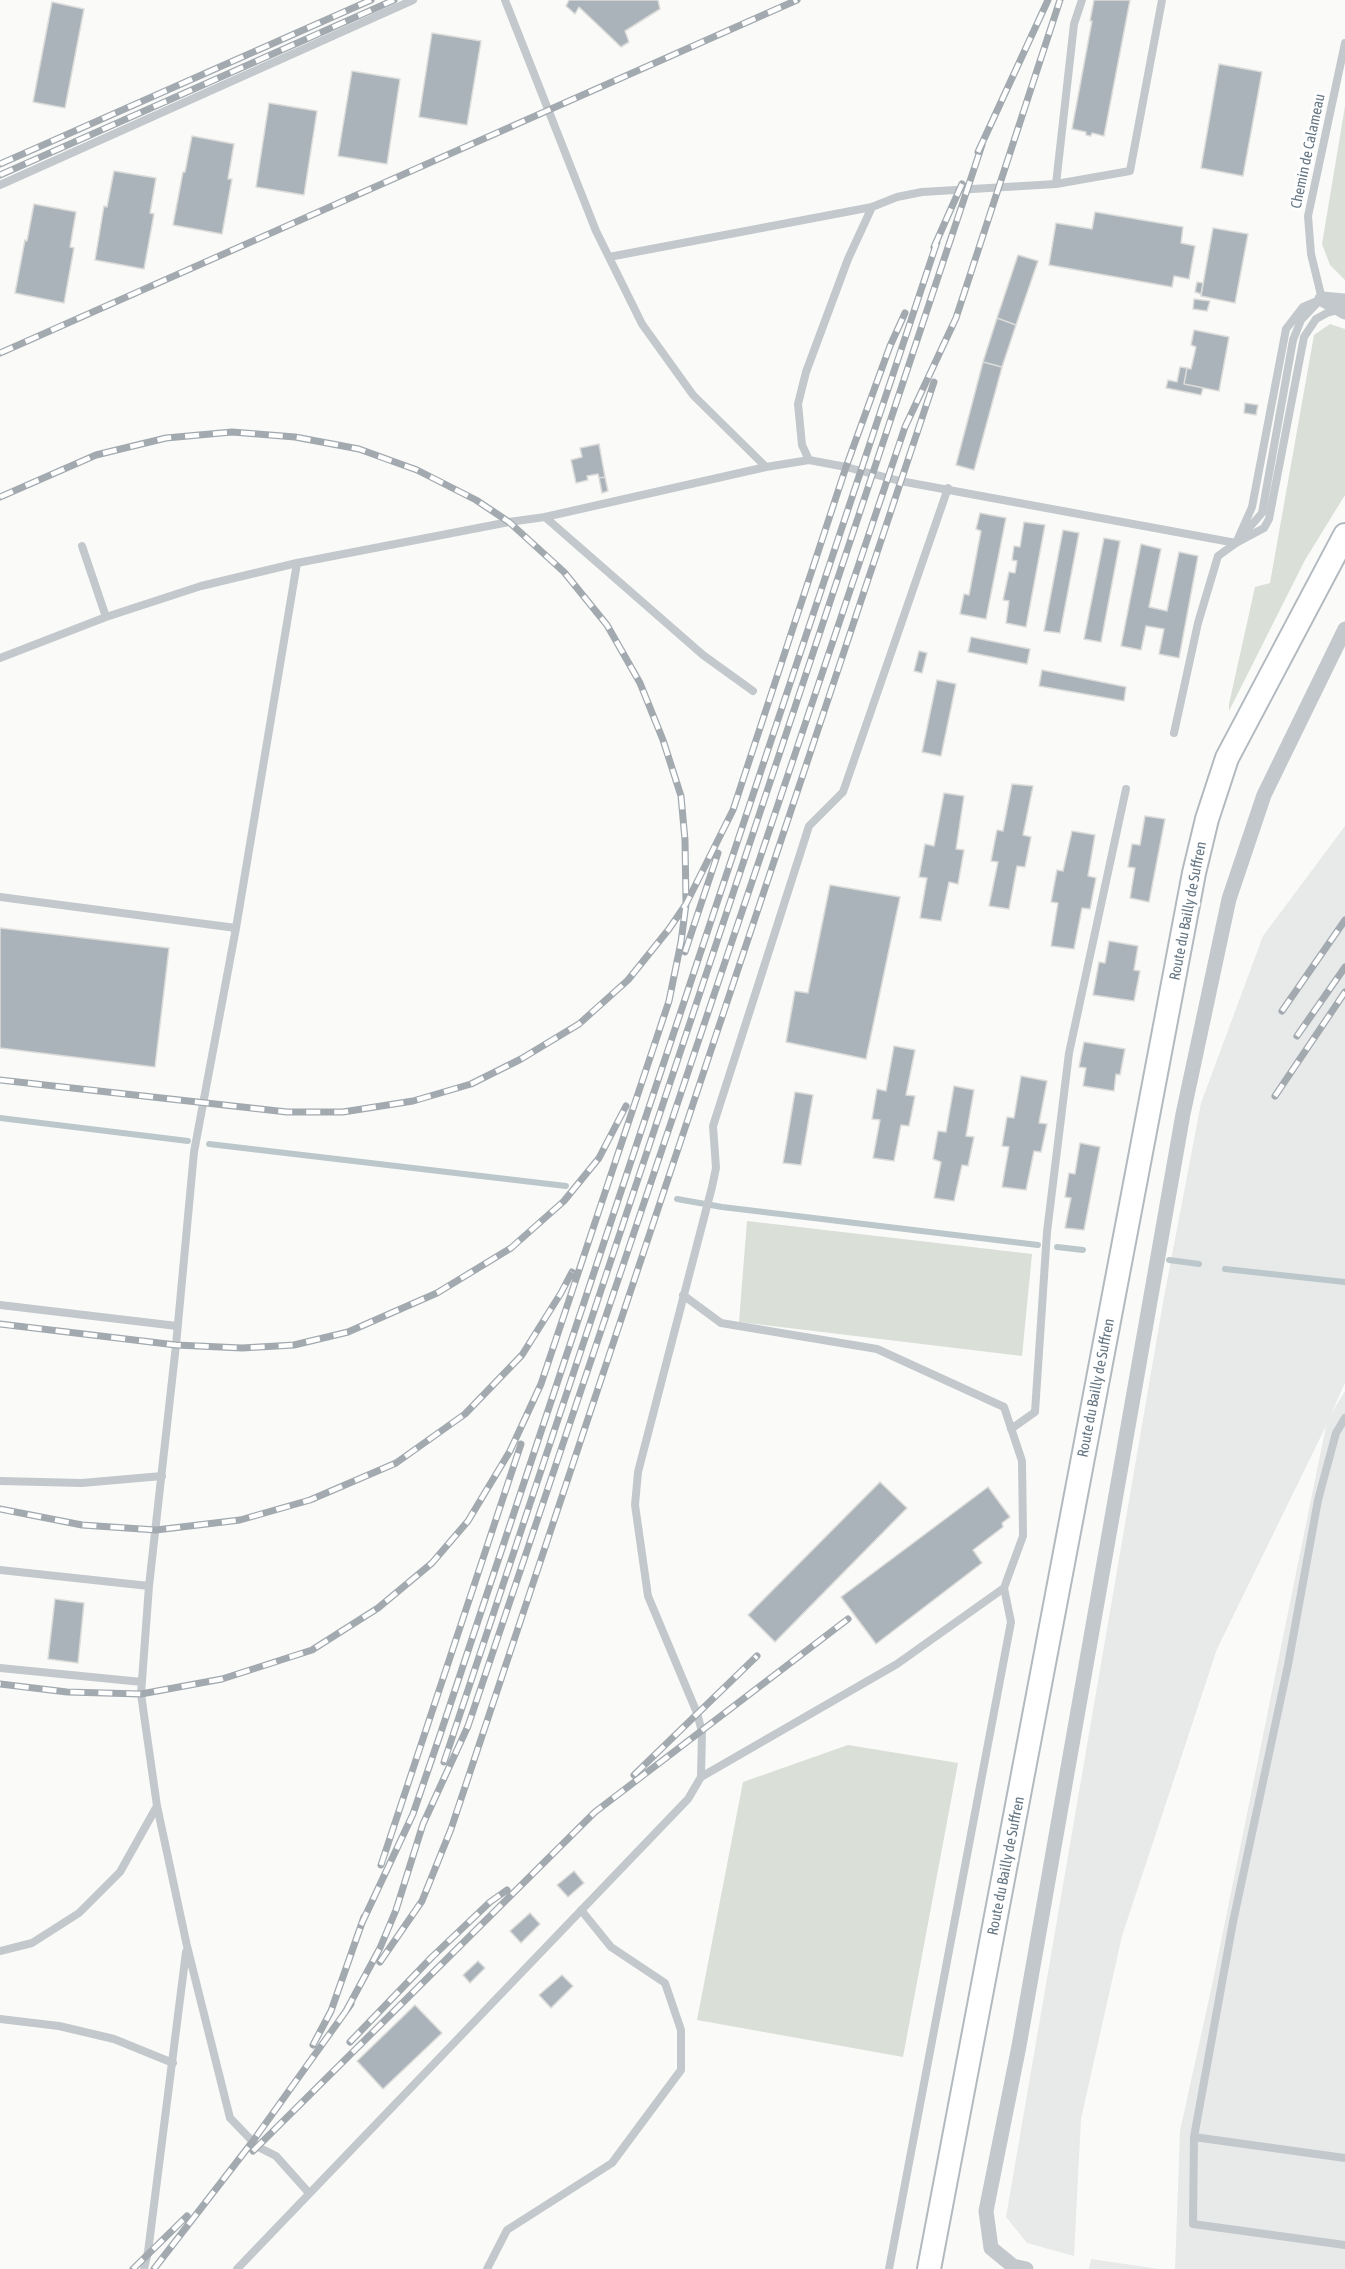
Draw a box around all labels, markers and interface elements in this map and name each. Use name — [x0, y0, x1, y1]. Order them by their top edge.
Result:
street label: Chemin de Calameau — [1287, 92, 1329, 210]
street label: Route du Bailly de Suffren — [1166, 840, 1210, 982]
street label: Route du Bailly de Suffren — [1074, 1317, 1118, 1459]
street label: Route du Bailly de Suffren — [984, 1795, 1028, 1937]

